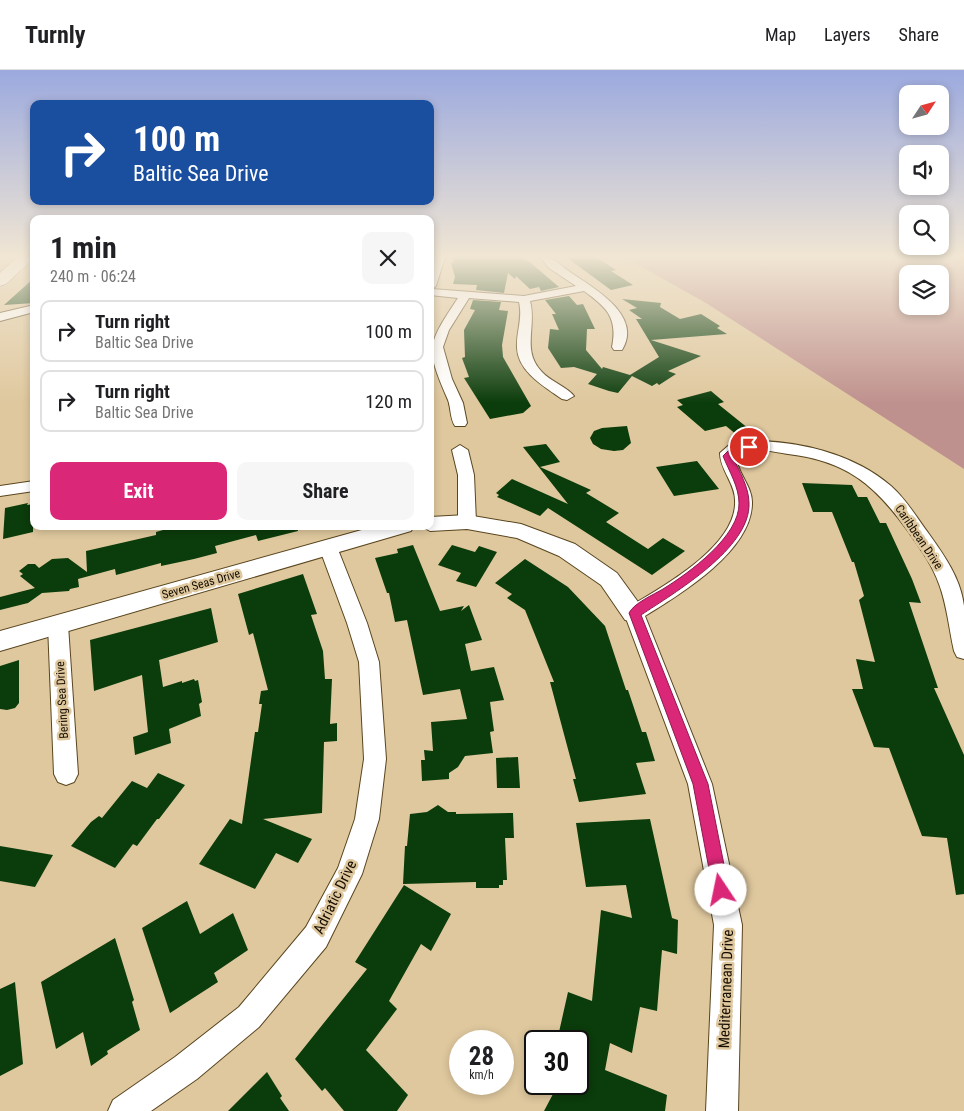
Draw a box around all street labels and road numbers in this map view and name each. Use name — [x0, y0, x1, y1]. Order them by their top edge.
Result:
street label: Caribbean Drive — [892, 502, 946, 572]
street label: Seven Seas Drive — [160, 566, 242, 602]
street label: Bering Sea Drive — [53, 661, 71, 739]
street label: Adriatic Drive — [309, 857, 361, 937]
street label: Mediterranean Drive — [715, 929, 737, 1049]

